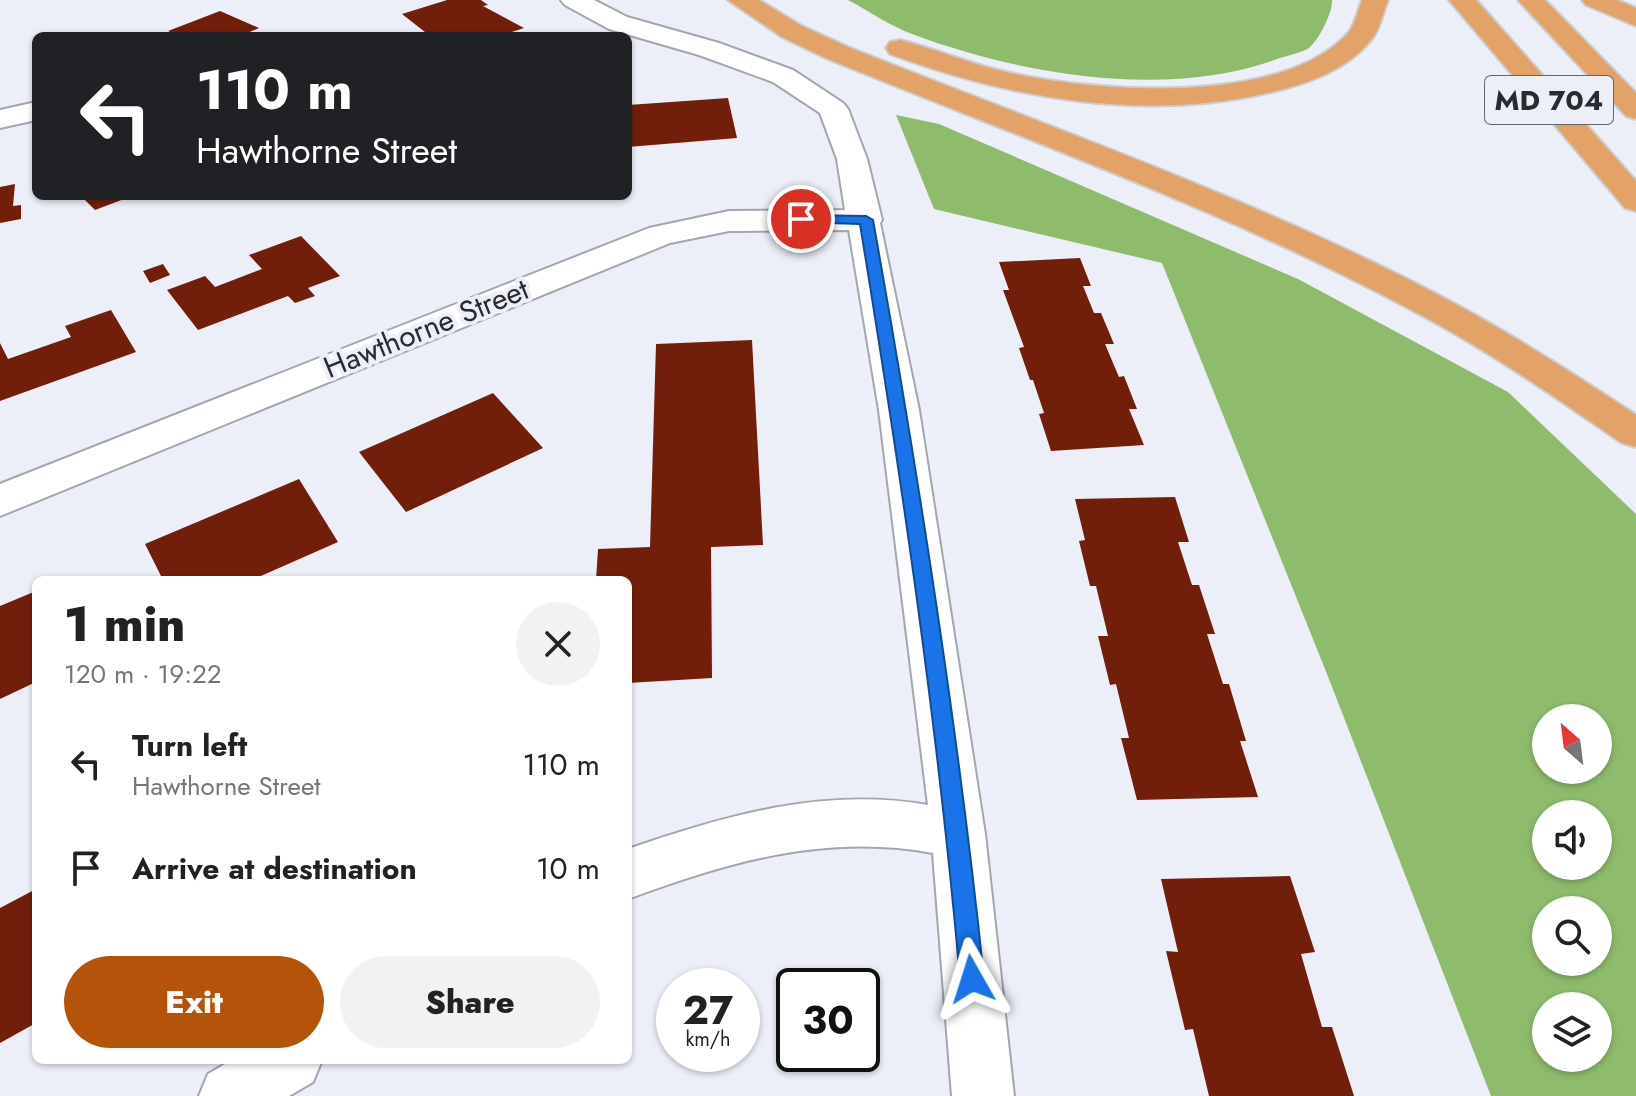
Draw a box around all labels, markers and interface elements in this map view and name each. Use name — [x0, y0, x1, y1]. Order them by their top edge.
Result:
text: 110 m — [196, 49, 353, 130]
icon: left — [64, 64, 168, 168]
road number: MD 704 — [1485, 76, 1613, 124]
text: Hawthorne Street — [196, 124, 457, 176]
pin — [767, 185, 835, 253]
icon: arrive — [779, 197, 823, 241]
street label: Hawthorne Street — [317, 267, 536, 389]
text: 1 min — [64, 590, 185, 659]
button: close — [516, 602, 600, 686]
text: 120 m · 19:22 — [64, 655, 222, 693]
north arrow — [1532, 704, 1612, 784]
map controls — [1532, 704, 1612, 1072]
text: Turn left — [132, 724, 247, 767]
icon: left — [64, 742, 108, 786]
text: 110 m — [523, 743, 600, 786]
text: Hawthorne Street — [132, 767, 321, 805]
button: sound — [1532, 800, 1612, 880]
icon: arrive — [64, 846, 108, 890]
text: Arrive at destination — [132, 847, 417, 890]
text: 10 m — [536, 847, 600, 890]
button: search — [1532, 896, 1612, 976]
position arrow — [930, 937, 1014, 1021]
button: Exit — [64, 956, 324, 1048]
button: Share — [340, 956, 600, 1048]
speed limit sign: 30 — [776, 968, 880, 1072]
text: 27 — [683, 981, 733, 1039]
button: layers — [1532, 992, 1612, 1072]
text: km/h — [685, 1025, 731, 1054]

